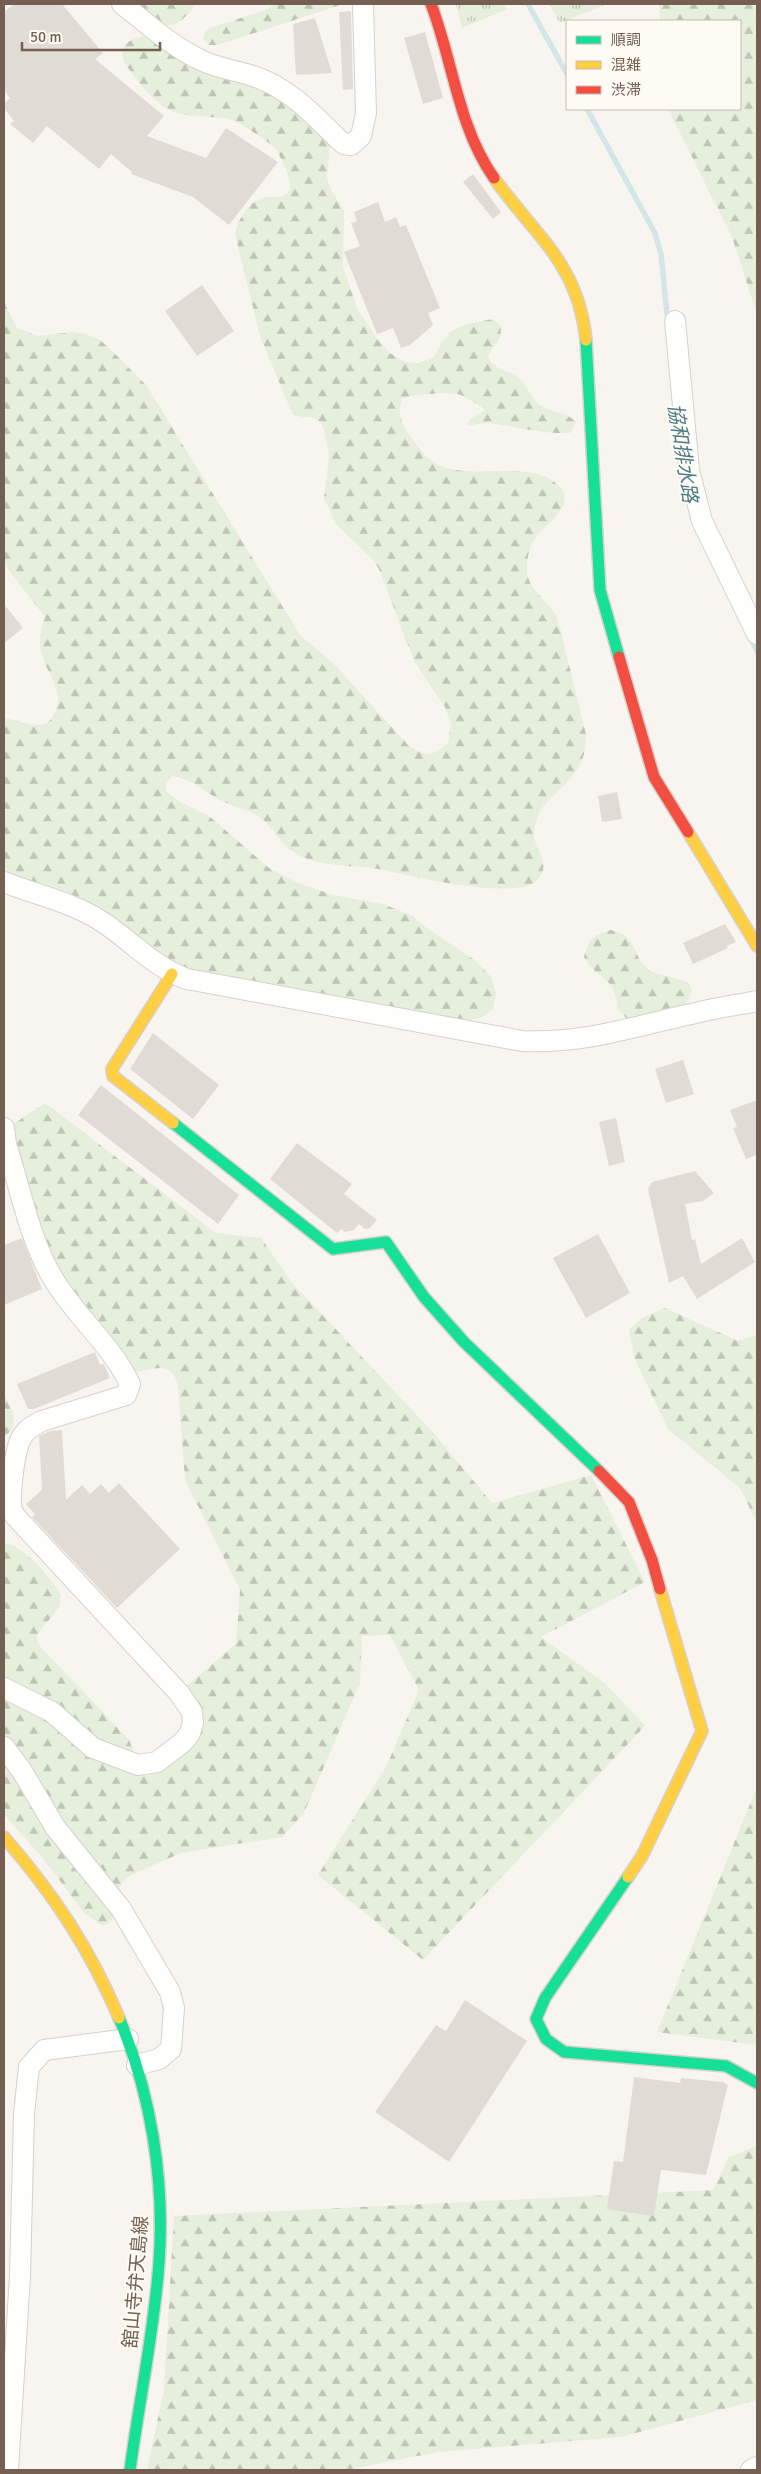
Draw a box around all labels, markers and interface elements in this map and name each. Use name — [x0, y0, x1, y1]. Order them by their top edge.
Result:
scale bar — [22, 20, 160, 52]
legend — [566, 20, 741, 110]
text: 50 m — [30, 28, 61, 46]
text: 順調 — [611, 31, 641, 49]
text: 混雑 — [611, 56, 641, 74]
text: 渋滞 — [611, 81, 641, 99]
water label: 協和排水路 — [662, 402, 703, 506]
street label: 舘山寺弁天島線 — [118, 2215, 154, 2349]

